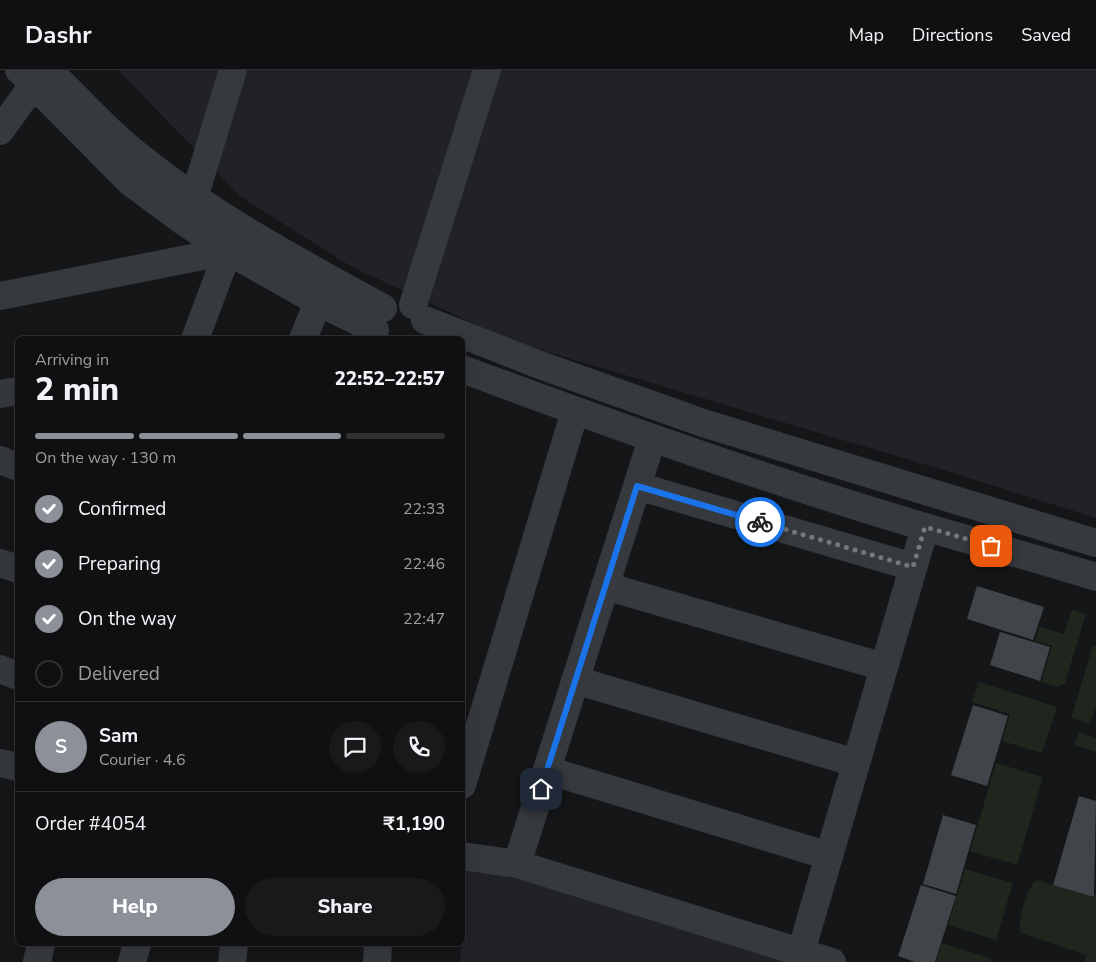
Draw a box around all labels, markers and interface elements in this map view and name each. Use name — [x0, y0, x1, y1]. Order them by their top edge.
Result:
text: Dashr — [25, 19, 92, 51]
text: Map — [849, 23, 884, 47]
text: Directions — [912, 23, 993, 47]
text: Saved — [1021, 23, 1071, 47]
text: Arriving in — [35, 349, 109, 371]
text: 22:52–22:57 — [334, 366, 445, 392]
text: 2 min — [35, 368, 119, 411]
text: On the way · 130 m — [35, 447, 176, 469]
icon: check — [35, 495, 63, 523]
text: Confirmed — [78, 496, 166, 522]
courier — [735, 497, 785, 547]
text: 22:33 — [403, 498, 445, 520]
icon: bike — [746, 508, 774, 536]
pin — [970, 525, 1012, 567]
icon: bag — [977, 532, 1005, 560]
icon: check — [35, 550, 63, 578]
text: Preparing — [78, 551, 161, 577]
text: 22:46 — [403, 553, 445, 575]
icon: check — [35, 605, 63, 633]
text: On the way — [78, 606, 176, 632]
text: 22:47 — [403, 608, 445, 630]
text: Delivered — [78, 661, 160, 687]
button: chat — [329, 721, 381, 773]
button: phone — [393, 721, 445, 773]
text: Sam — [99, 723, 138, 749]
text: S — [55, 734, 67, 760]
text: Courier · 4.6 — [99, 749, 185, 771]
pin — [520, 768, 562, 810]
icon: home — [527, 775, 555, 803]
text: Order #4054 — [35, 811, 146, 837]
text: ₹1,190 — [383, 811, 445, 837]
button: Help — [35, 878, 235, 936]
button: Share — [245, 878, 445, 936]

